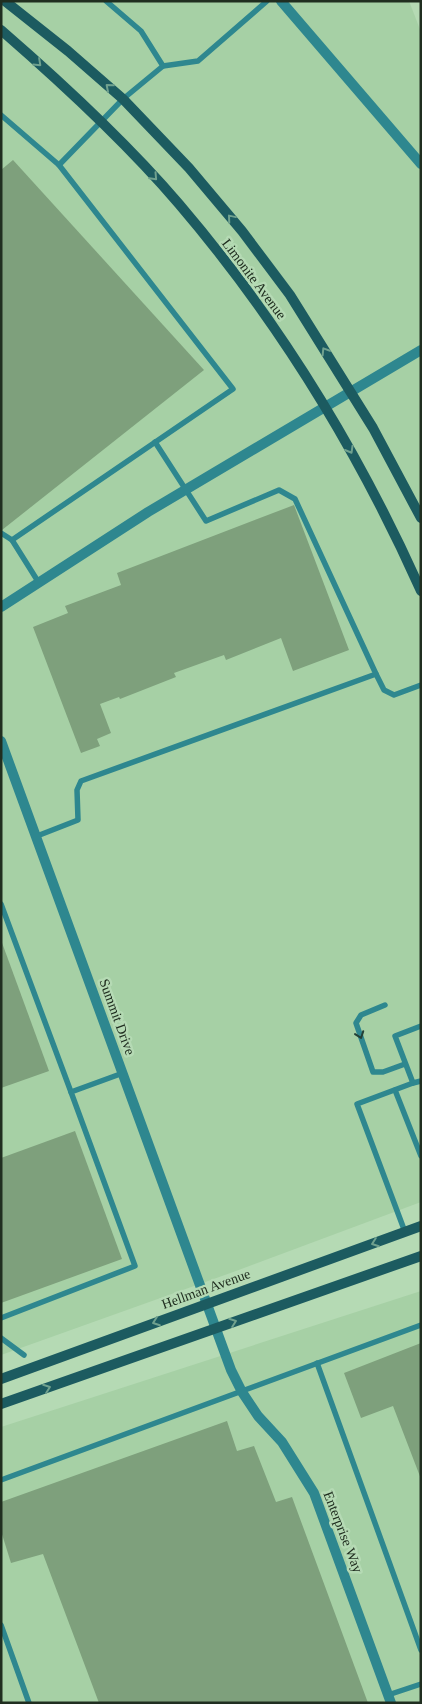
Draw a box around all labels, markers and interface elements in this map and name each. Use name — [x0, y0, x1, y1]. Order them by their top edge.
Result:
one-way arrow — [32, 57, 41, 66]
one-way arrow — [106, 84, 115, 92]
one-way arrow — [148, 171, 157, 180]
one-way arrow — [228, 215, 237, 224]
street label: Limonite Avenue — [219, 236, 289, 322]
one-way arrow — [322, 348, 331, 357]
one-way arrow — [344, 445, 354, 454]
street label: Summit Drive — [96, 977, 138, 1057]
one-way arrow — [354, 1030, 364, 1039]
one-way arrow — [371, 1237, 380, 1247]
street label: Hellman Avenue — [160, 1266, 252, 1312]
one-way arrow — [152, 1316, 161, 1326]
one-way arrow — [229, 1318, 237, 1328]
one-way arrow — [42, 1384, 51, 1394]
street label: Enterprise Way — [321, 1489, 365, 1575]

